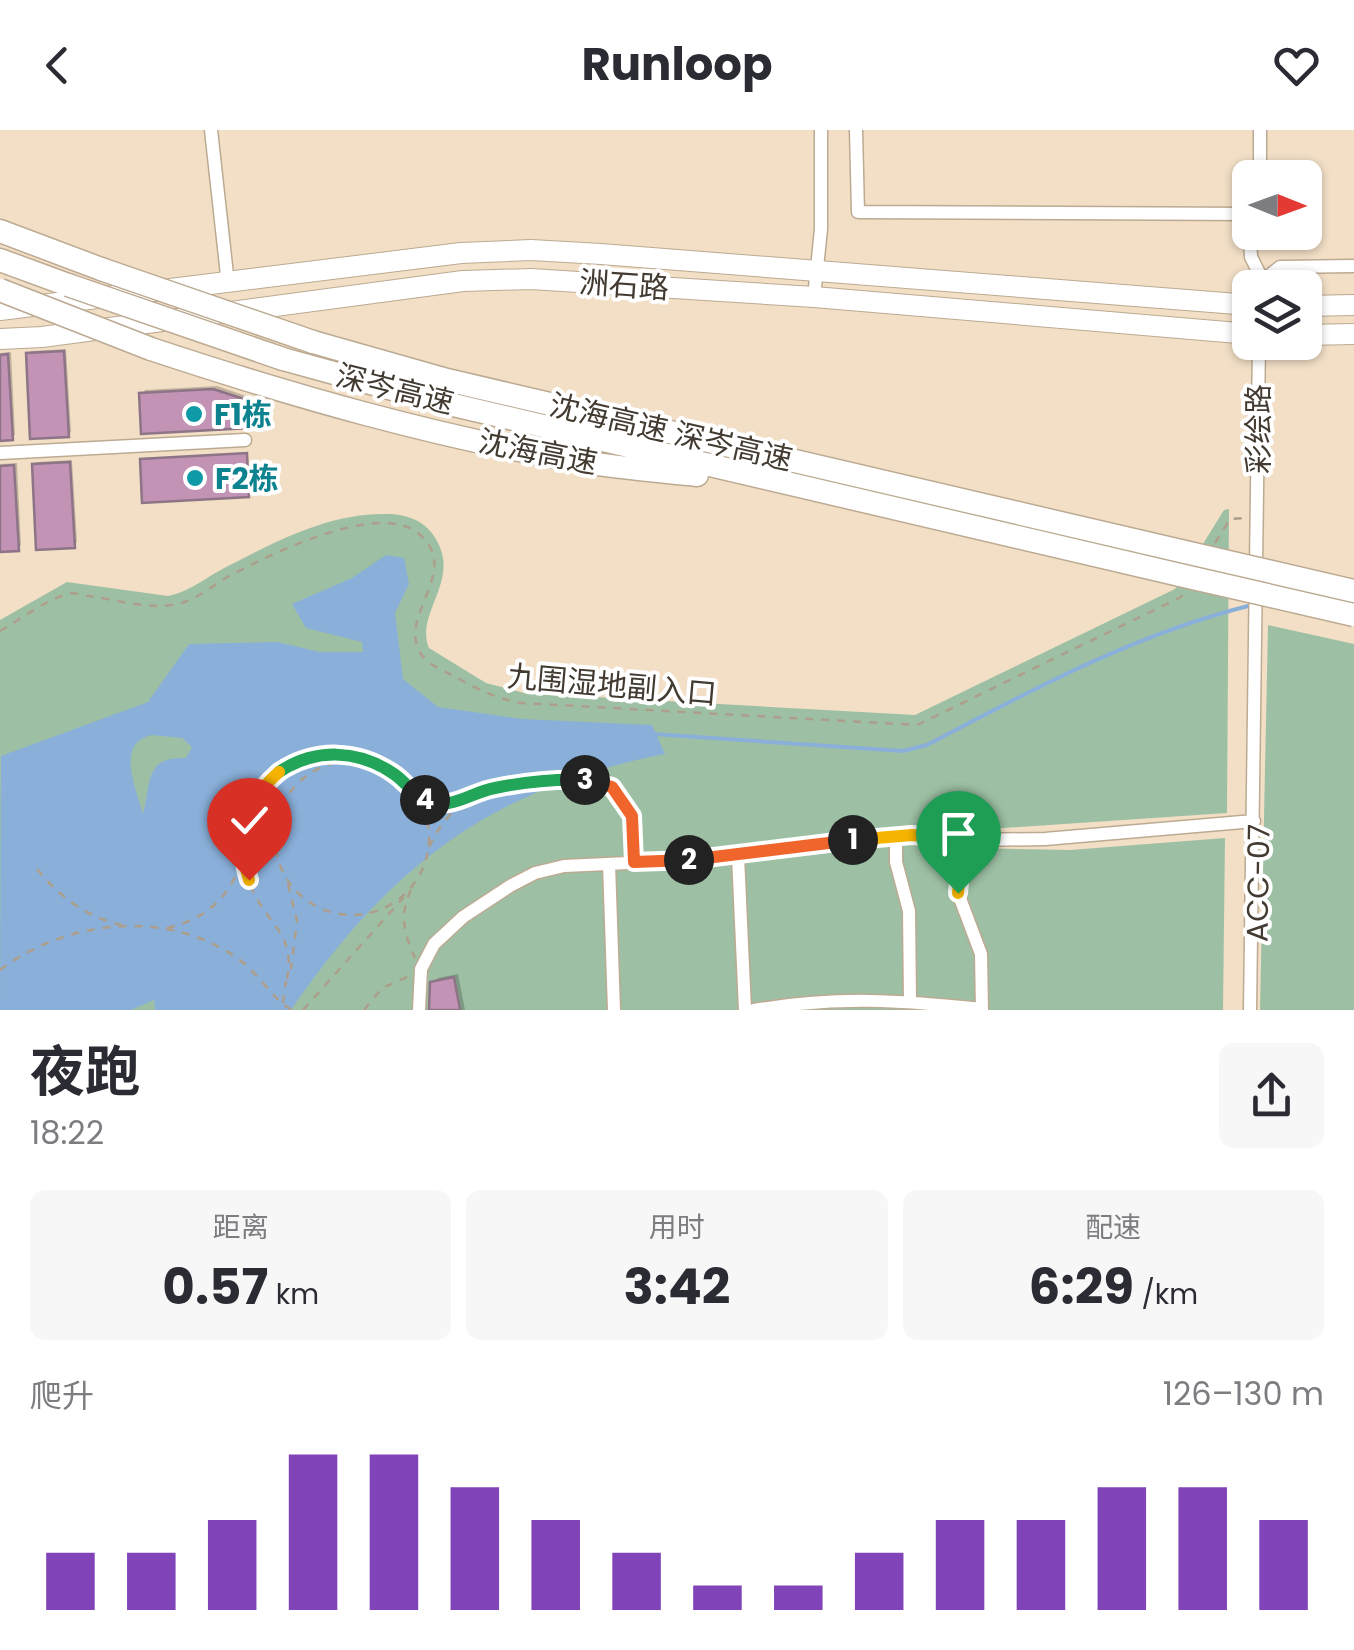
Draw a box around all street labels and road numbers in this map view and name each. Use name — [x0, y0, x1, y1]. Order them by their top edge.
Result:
street label: 洲石路 — [578, 260, 670, 310]
street label: 深岑高速 — [332, 354, 458, 424]
street label: 沈海高速 深岑高速 — [545, 383, 797, 481]
street label: 彩绘路 — [1237, 384, 1280, 474]
street label: 沈海高速 — [475, 419, 601, 485]
street label: 九围湿地副入口 — [506, 654, 718, 716]
street label: ACC-07 — [1235, 823, 1281, 943]

